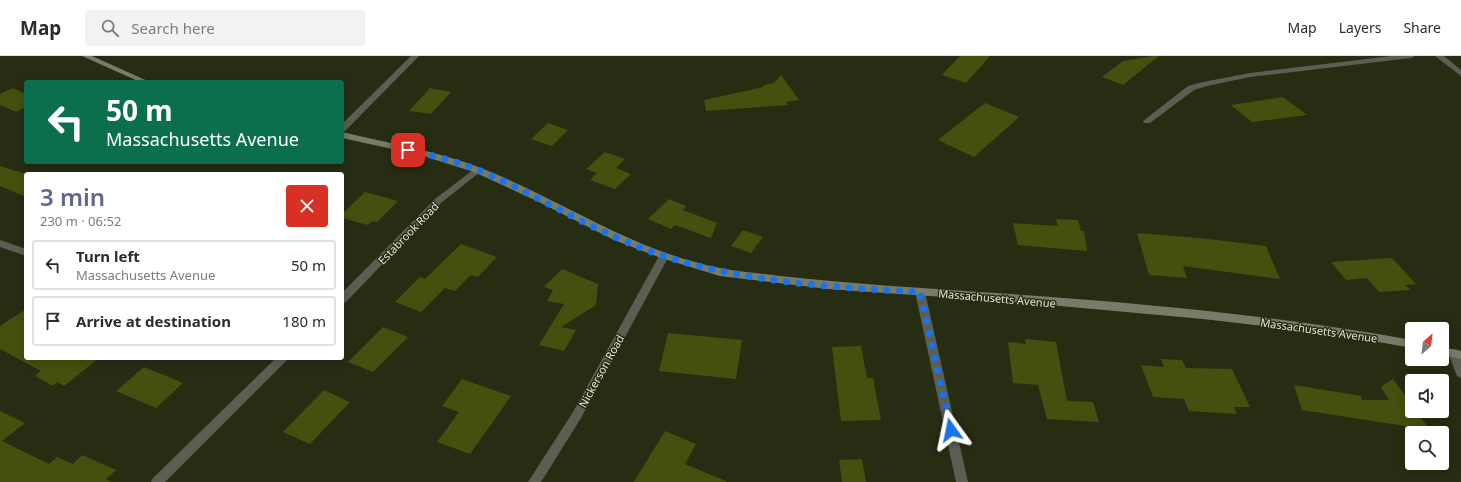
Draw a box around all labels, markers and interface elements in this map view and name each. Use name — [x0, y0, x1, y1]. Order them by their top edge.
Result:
search box — [85, 10, 365, 46]
text: Map — [20, 15, 61, 41]
icon: search — [99, 17, 121, 39]
text: Search here — [131, 18, 215, 38]
text: Map — [1288, 18, 1317, 37]
text: Layers — [1339, 18, 1381, 37]
text: Share — [1403, 18, 1441, 37]
text: 50 m — [106, 91, 173, 129]
icon: left — [40, 96, 92, 148]
text: Massachusetts Avenue — [106, 127, 299, 151]
pin — [391, 133, 425, 167]
icon: arrive — [397, 139, 419, 161]
text: 3 min — [40, 180, 105, 213]
button: close — [286, 185, 328, 227]
street label: Estabrook Road — [374, 199, 442, 267]
text: 230 m · 06:52 — [40, 212, 121, 230]
text: Turn left — [76, 246, 140, 266]
icon: left — [42, 254, 64, 276]
text: 50 m — [291, 255, 326, 275]
text: Massachusetts Avenue — [76, 266, 215, 284]
street label: Massachusetts Avenue — [938, 285, 1056, 311]
icon: arrive — [42, 310, 64, 332]
text: Arrive at destination — [76, 311, 231, 331]
text: 180 m — [282, 311, 326, 331]
street label: Massachusetts Avenue — [1260, 314, 1378, 346]
north arrow — [1405, 322, 1449, 366]
map controls — [1405, 322, 1449, 470]
street label: Nickerson Road — [575, 332, 627, 410]
button: sound — [1405, 374, 1449, 418]
position arrow — [930, 409, 972, 451]
button: search — [1405, 426, 1449, 470]

